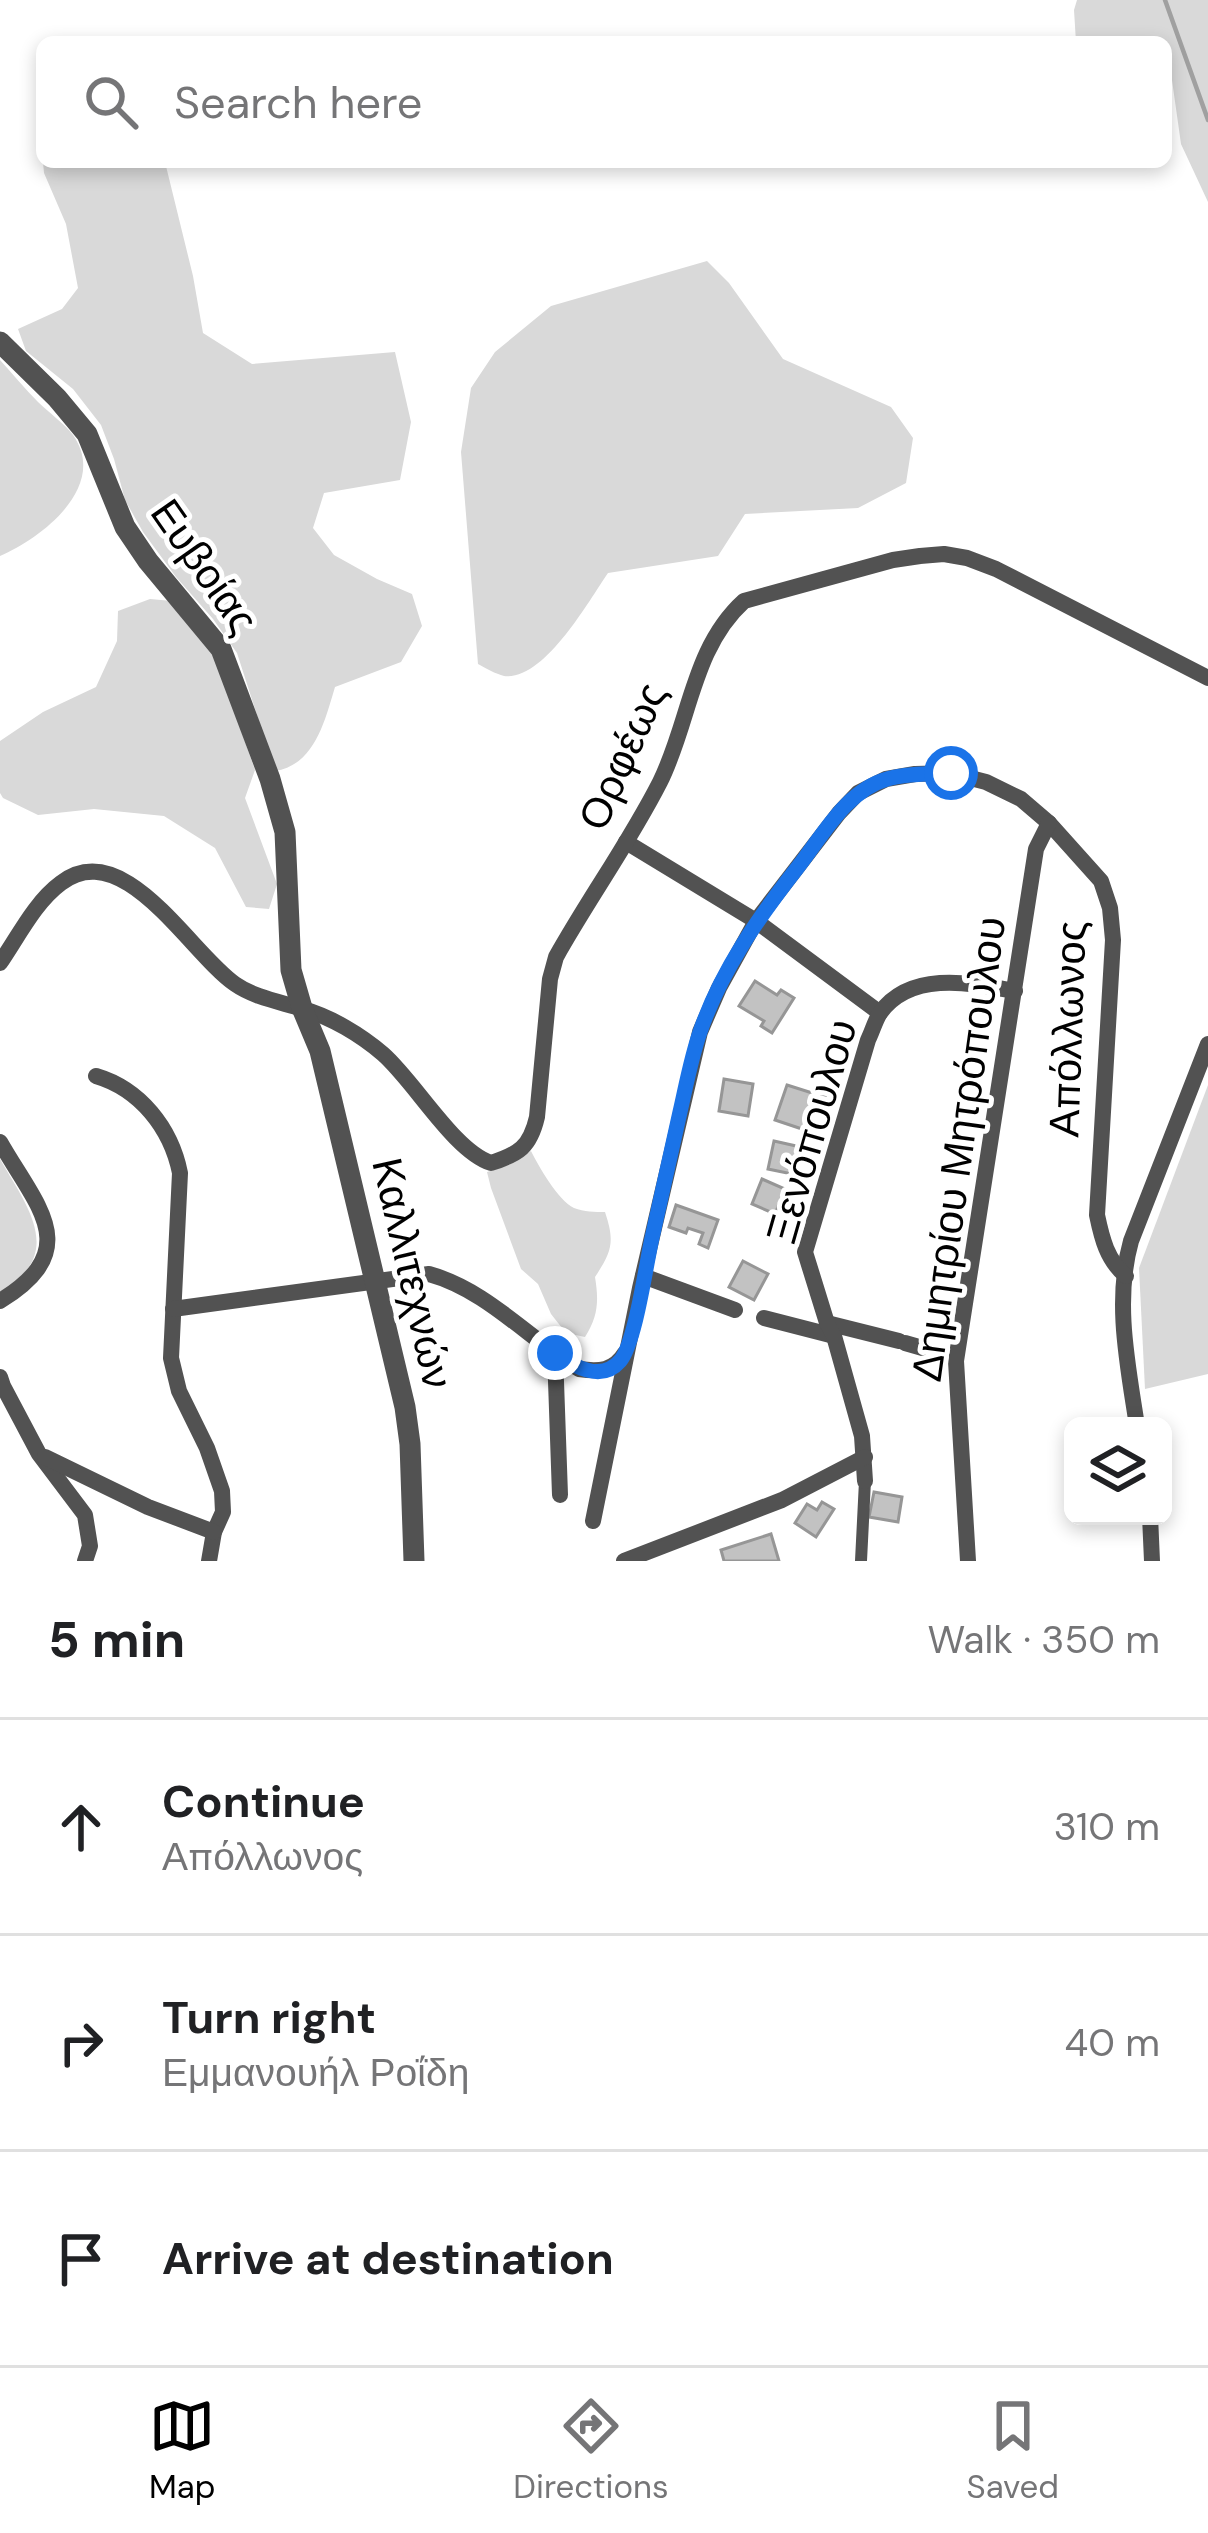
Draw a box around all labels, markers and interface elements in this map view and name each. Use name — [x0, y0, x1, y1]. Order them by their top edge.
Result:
search box — [36, 36, 1172, 168]
icon: search — [78, 69, 144, 135]
text: Search here — [174, 73, 422, 132]
street label: Ευβοίας — [138, 488, 271, 644]
street label: Ορφέως — [566, 674, 679, 838]
route start — [924, 746, 978, 800]
street label: Δημητρίου Μητρόπουλου — [899, 913, 1018, 1385]
street label: Απόλλωνος — [1036, 920, 1099, 1138]
street label: Ξενόπουλου — [753, 1013, 870, 1250]
street label: Καλλιτεχνών — [359, 1152, 466, 1394]
route end — [528, 1326, 582, 1380]
map controls — [1064, 1417, 1172, 1525]
button: layers — [1064, 1417, 1172, 1525]
text: 5 min — [48, 1606, 185, 1673]
text: Walk · 350 m — [927, 1614, 1160, 1665]
text: Continue — [162, 1772, 365, 1831]
icon: ahead — [48, 1794, 114, 1860]
text: 310 m — [1054, 1801, 1160, 1852]
text: Απόλλωνος — [162, 1831, 363, 1882]
text: Turn right — [162, 1988, 376, 2047]
icon: right — [48, 2010, 114, 2076]
text: 40 m — [1065, 2017, 1160, 2068]
text: Εμμανουήλ Ροΐδη — [162, 2047, 469, 2098]
icon: arrive — [48, 2226, 114, 2292]
text: Arrive at destination — [162, 2229, 614, 2288]
tab: Map — [149, 2393, 215, 2508]
tab: Directions — [513, 2393, 669, 2508]
tab: Saved — [967, 2393, 1059, 2508]

